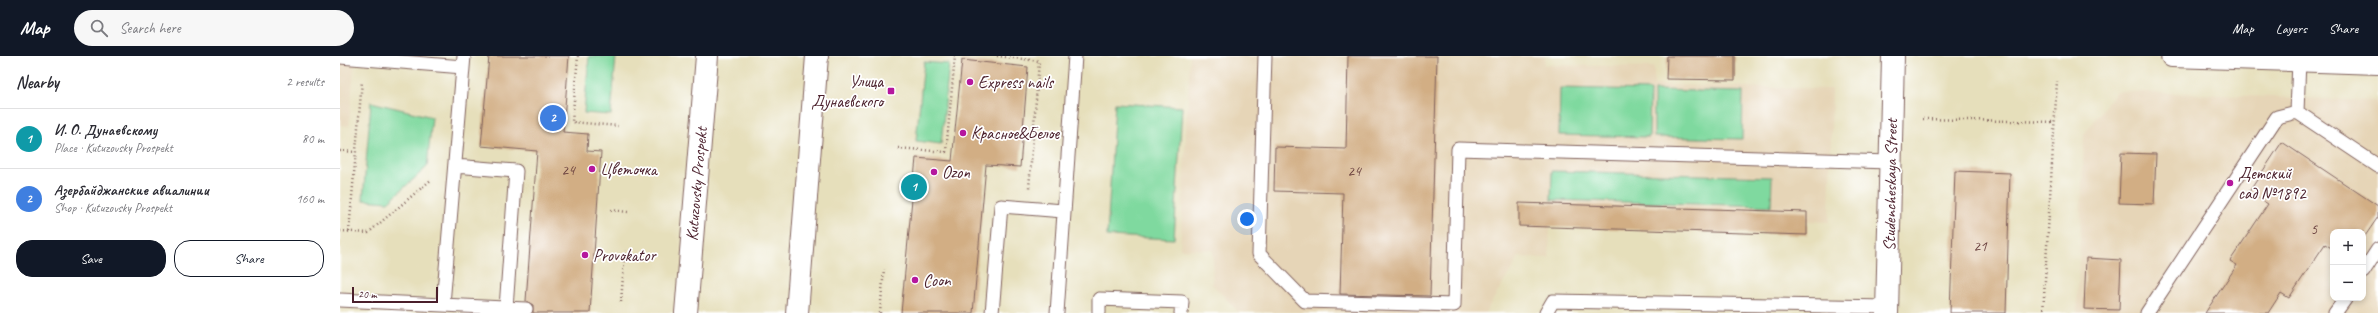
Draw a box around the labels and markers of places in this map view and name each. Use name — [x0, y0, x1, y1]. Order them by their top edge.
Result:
place label: Улица Дунаевского — [811, 71, 885, 112]
place label: Express nails — [978, 72, 1054, 93]
marker: Express nails — [965, 77, 975, 87]
marker: Улица Дунаевского — [886, 86, 896, 96]
pin: 2 — [540, 103, 566, 133]
place label: Красное&Белое — [971, 123, 1060, 144]
marker: Красное&Белое — [958, 128, 968, 138]
place label: Цветочка — [600, 159, 659, 180]
place label: Ozon — [942, 162, 970, 183]
place label: Детский сад №1892 — [2238, 163, 2307, 204]
marker: Цветочка — [587, 164, 597, 174]
marker: Ozon — [929, 167, 939, 177]
pin: 1 — [901, 172, 927, 202]
marker: Детский сад №1892 — [2225, 178, 2235, 188]
place label: Provokator — [593, 245, 657, 266]
marker: Provokator — [580, 250, 590, 260]
place label: Coon — [923, 270, 952, 291]
marker: Coon — [910, 275, 920, 285]

